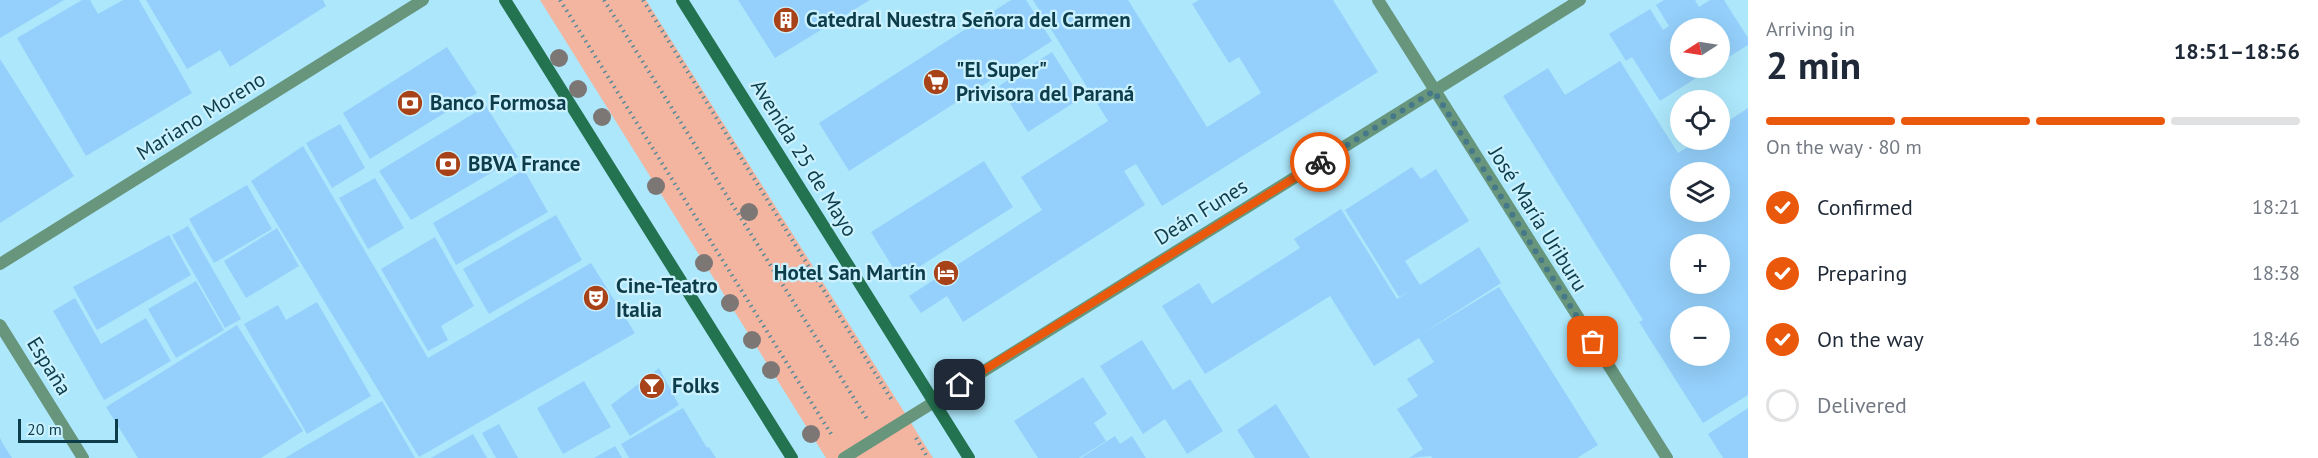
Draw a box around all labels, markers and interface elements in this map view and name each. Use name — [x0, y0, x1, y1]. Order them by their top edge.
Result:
building icon: Catedral Nuestra Señora del Carmen — [771, 5, 801, 35]
place label: Catedral Nuestra Señora del Carmen — [806, 6, 1131, 33]
text: Arriving in — [1766, 16, 1855, 42]
north arrow — [1670, 18, 1730, 78]
map controls — [1670, 18, 1730, 366]
text: 18:51–18:56 — [2174, 37, 2300, 65]
text: 2 min — [1766, 39, 1861, 90]
place label: "El Super" Privisora del Paraná — [956, 56, 1134, 107]
street label: Mariano Moreno — [131, 65, 270, 166]
supermarket icon: "El Super" Privisora del Paraná — [921, 67, 951, 97]
street label: Avenida 25 de Mayo — [745, 74, 864, 241]
bank icon: Banco Formosa — [395, 88, 425, 118]
place label: Banco Formosa — [430, 89, 566, 116]
button: locate — [1670, 90, 1730, 150]
courier — [1290, 132, 1350, 192]
text: On the way · 80 m — [1766, 134, 1922, 160]
street label: José María Uriburu — [1482, 140, 1594, 296]
icon: bike — [1304, 146, 1337, 179]
bank icon: BBVA France — [433, 149, 463, 179]
place label: BBVA France — [468, 150, 580, 177]
button: layers — [1670, 162, 1730, 222]
street label: Deán Funes — [1149, 172, 1252, 251]
icon: check — [1766, 191, 1799, 224]
text: Confirmed — [1817, 193, 1913, 221]
text: 18:21 — [2252, 194, 2300, 220]
button: + — [1670, 234, 1730, 294]
icon: check — [1766, 257, 1799, 290]
hotel icon: Hotel San Martín — [931, 258, 961, 288]
place label: Hotel San Martín — [774, 259, 926, 286]
text: Preparing — [1817, 259, 1907, 287]
text: 18:38 — [2252, 260, 2300, 286]
place label: Cine-Teatro Italia — [616, 272, 718, 323]
theatre icon: Cine-Teatro Italia — [581, 283, 611, 313]
button: − — [1670, 306, 1730, 366]
pin — [1567, 316, 1618, 367]
icon: check — [1766, 323, 1799, 356]
icon: bag — [1576, 325, 1609, 358]
text: On the way — [1817, 325, 1924, 353]
text: 18:46 — [2252, 326, 2300, 352]
street label: España — [21, 332, 78, 400]
pin — [934, 359, 985, 410]
icon: home — [943, 368, 976, 401]
bar icon: Folks — [637, 371, 667, 401]
place label: Folks — [672, 372, 719, 399]
text: Delivered — [1817, 391, 1907, 419]
scale bar — [18, 416, 118, 444]
text: 20 m — [27, 419, 62, 439]

